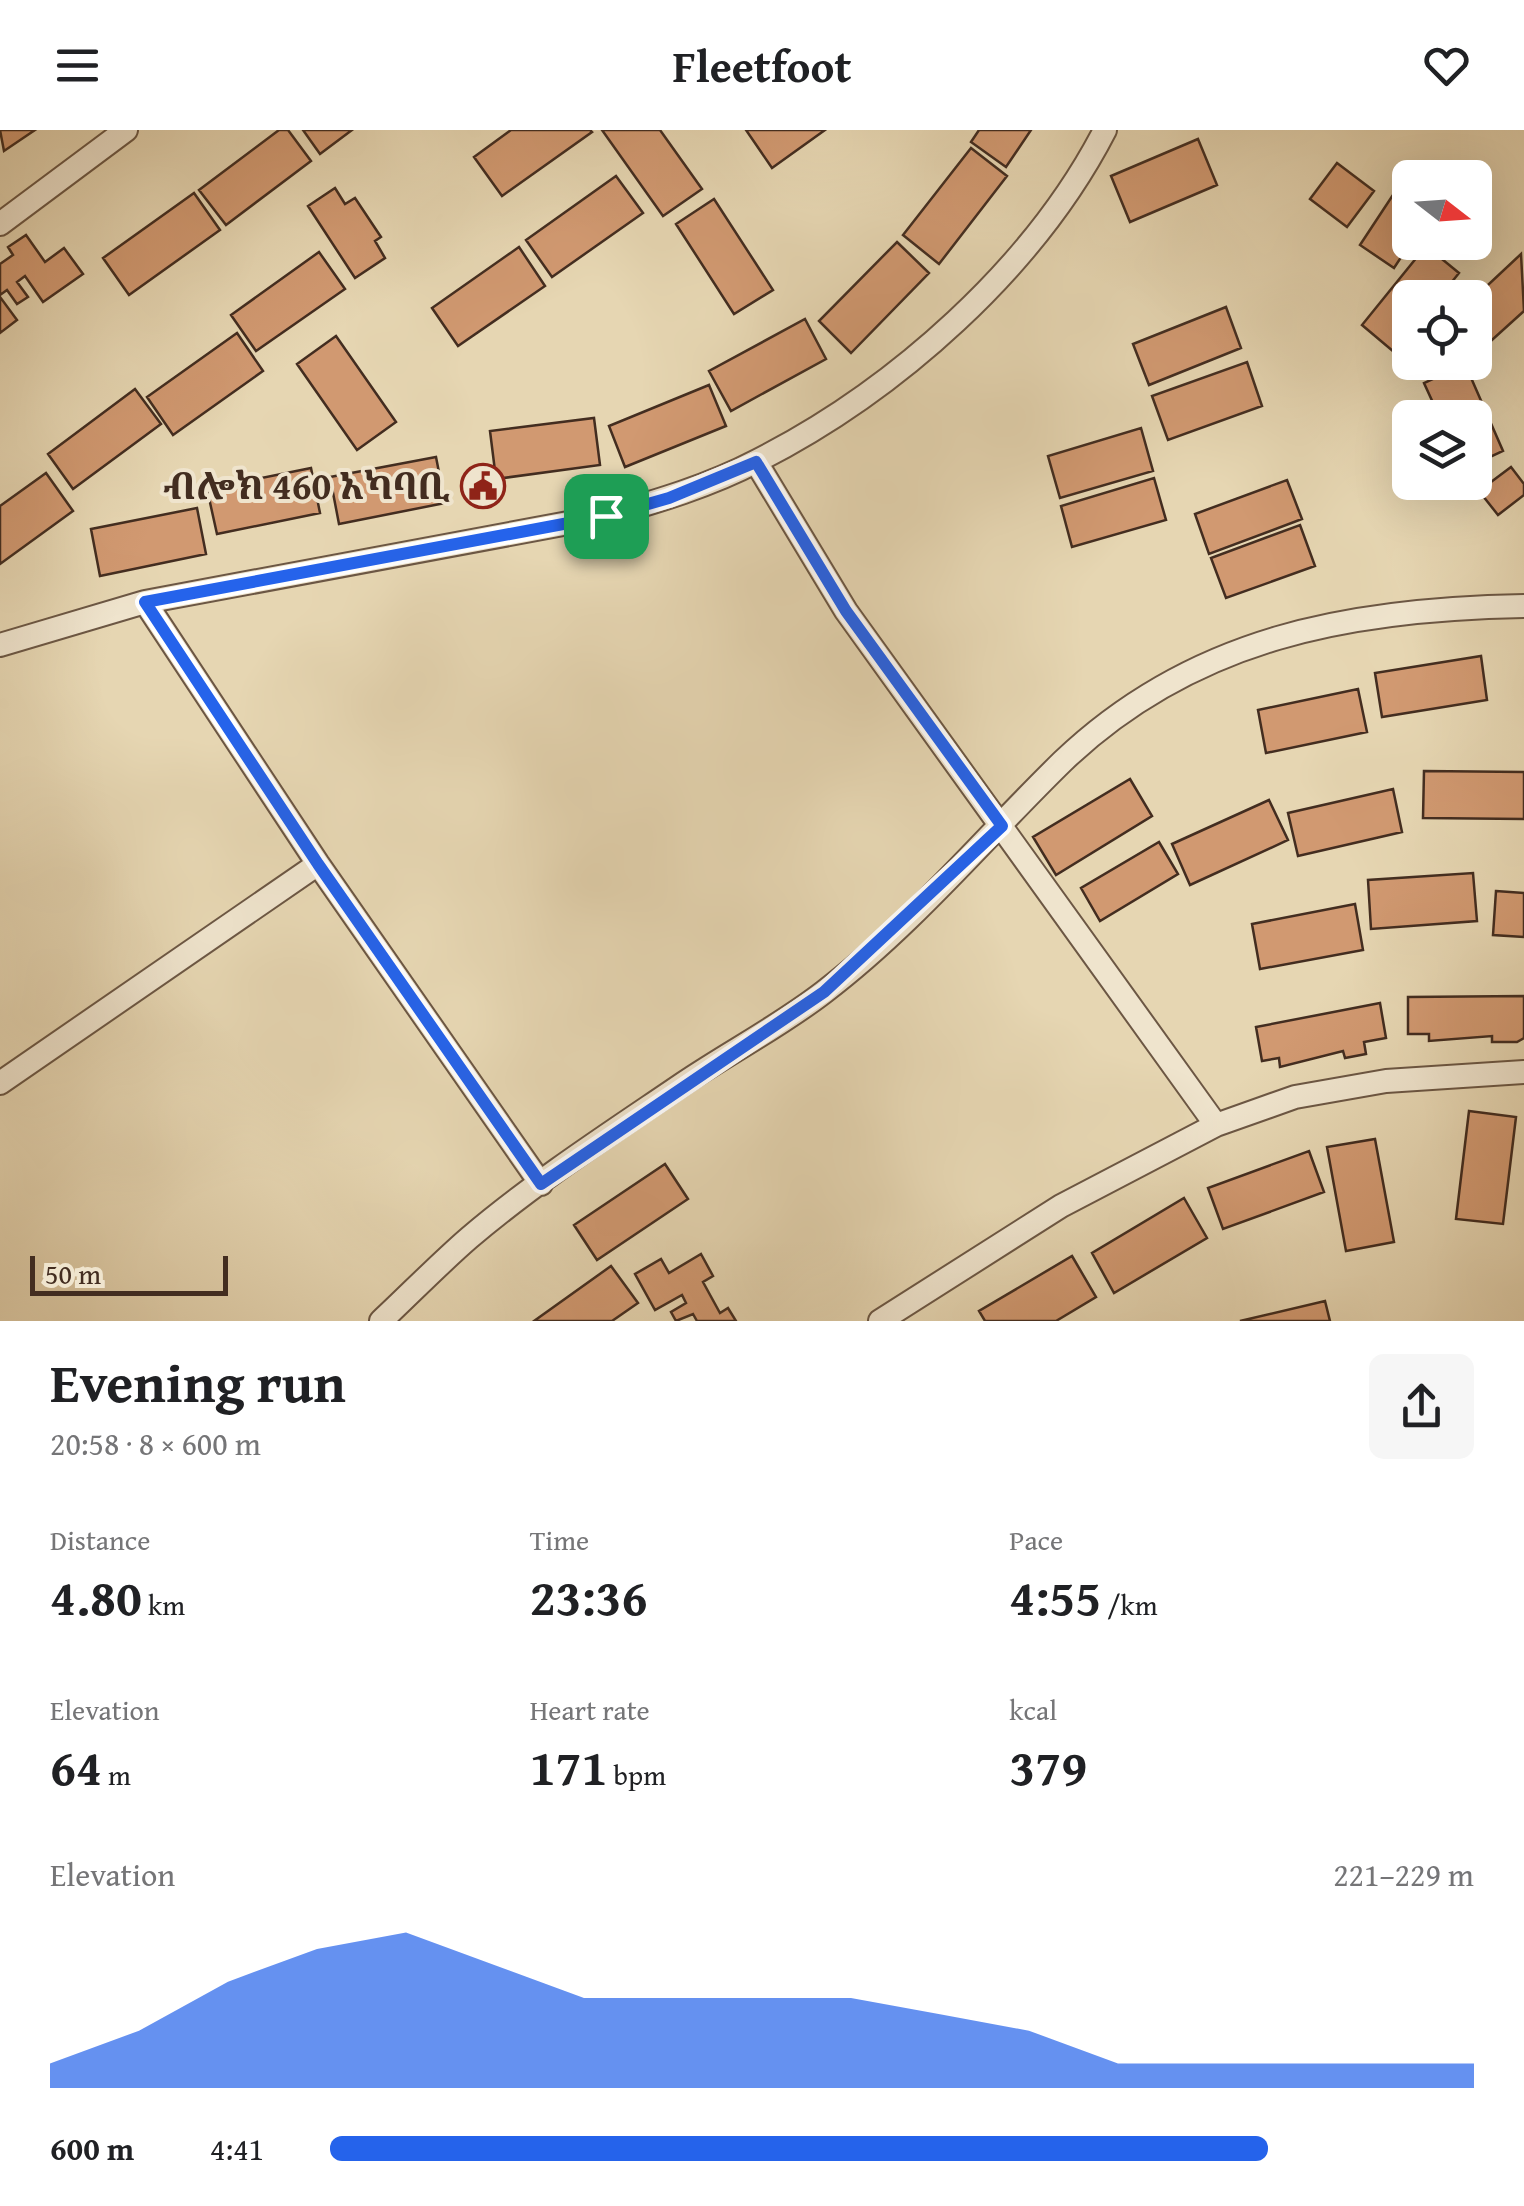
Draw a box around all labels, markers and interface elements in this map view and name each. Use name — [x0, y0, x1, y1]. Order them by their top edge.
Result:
text: Fleetfoot — [672, 33, 852, 98]
icon: menu — [50, 38, 105, 93]
icon: heart — [1419, 38, 1474, 93]
north arrow — [1392, 160, 1492, 260]
map controls — [1392, 160, 1492, 500]
button: locate — [1392, 280, 1492, 380]
button: layers — [1392, 400, 1492, 500]
place label: ብሎክ 460 አካባቢ — [163, 457, 450, 513]
public building icon: ብሎክ 460 አካባቢ — [460, 463, 506, 509]
pin — [564, 474, 649, 559]
icon: arrive — [579, 489, 634, 544]
scale bar — [30, 1251, 228, 1296]
text: 50 m — [45, 1253, 101, 1294]
text: Evening run — [50, 1342, 346, 1422]
button: share — [1369, 1354, 1474, 1459]
text: 20:58 · 8 × 600 m — [50, 1420, 261, 1467]
text: Distance — [50, 1519, 150, 1560]
text: Time — [530, 1519, 589, 1560]
text: Pace — [1009, 1519, 1063, 1560]
text: 4.80 — [50, 1560, 142, 1633]
text: 23:36 — [530, 1560, 647, 1633]
text: 4:55 — [1009, 1560, 1101, 1633]
text: km — [142, 1584, 185, 1625]
text: /km — [1101, 1584, 1158, 1625]
text: Elevation — [50, 1689, 160, 1730]
text: Heart rate — [530, 1689, 650, 1730]
text: kcal — [1009, 1689, 1057, 1730]
text: 64 — [50, 1730, 102, 1803]
text: 171 — [530, 1730, 607, 1803]
text: 379 — [1009, 1730, 1087, 1803]
text: m — [102, 1754, 131, 1795]
text: bpm — [607, 1754, 666, 1795]
text: Elevation — [50, 1851, 175, 1898]
text: 221–229 m — [1333, 1851, 1474, 1898]
text: 600 m — [50, 2125, 134, 2172]
text: 4:41 — [210, 2125, 264, 2172]

